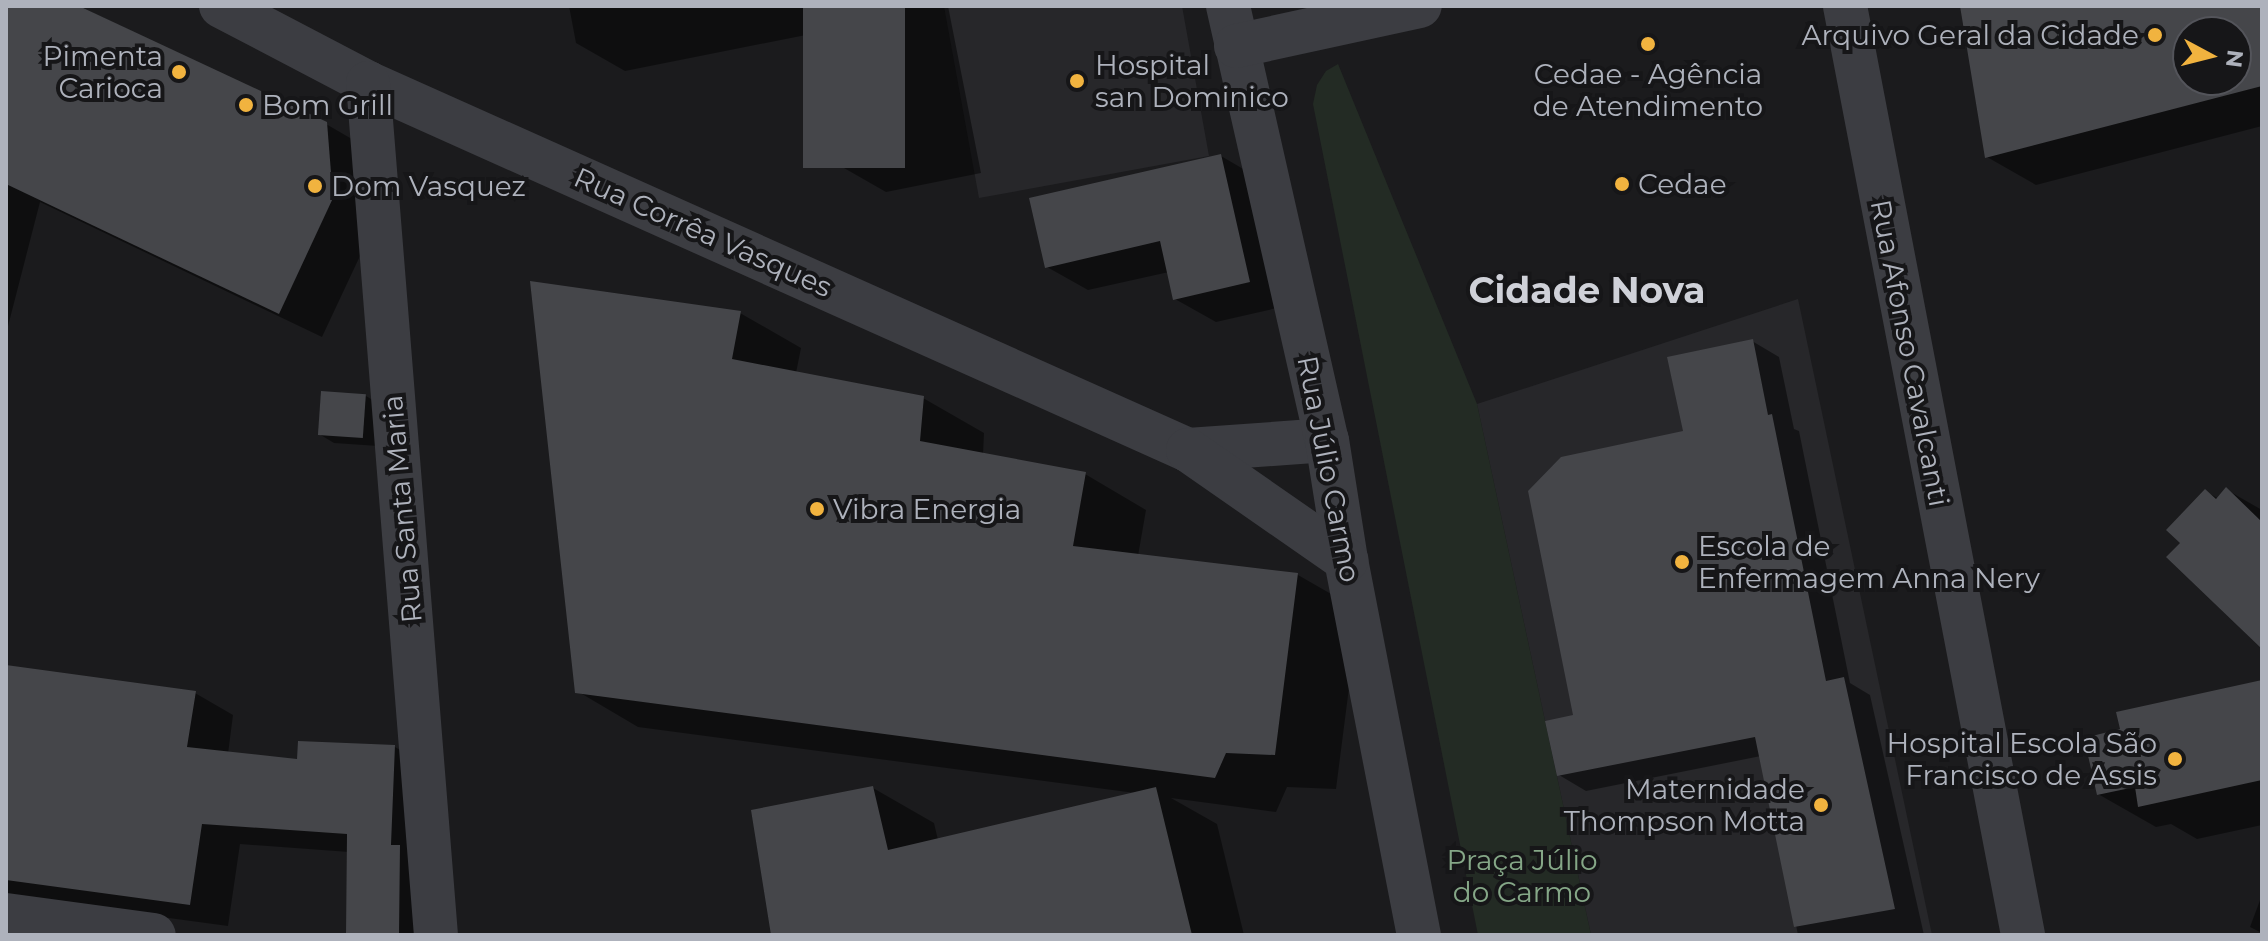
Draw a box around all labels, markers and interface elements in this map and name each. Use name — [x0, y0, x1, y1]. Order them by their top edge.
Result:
north arrow — [2172, 16, 2252, 96]
place label: Arquivo Geral da Cidade — [1801, 18, 2139, 52]
marker: Arquivo Geral da Cidade — [2146, 26, 2164, 44]
marker: Cedae - Agência de Atendimento — [1639, 35, 1657, 53]
place label: Pimenta Carioca — [42, 39, 163, 105]
place label: Hospital san Dominico — [1095, 48, 1289, 114]
text: N — [2220, 48, 2249, 69]
place label: Cedae - Agência de Atendimento — [1533, 57, 1763, 123]
marker: Pimenta Carioca — [170, 63, 188, 81]
marker: Hospital san Dominico — [1066, 70, 1088, 92]
place label: Bom Grill — [262, 88, 393, 122]
marker: Bom Grill — [237, 96, 255, 114]
street label: Rua Corrêa Vasques — [569, 160, 837, 304]
place label: Cedae — [1638, 167, 1727, 201]
place label: Dom Vasquez — [331, 169, 526, 203]
marker: Cedae — [1613, 175, 1631, 193]
marker: Dom Vasquez — [306, 177, 324, 195]
street label: Rua Afonso Cavalcanti — [1864, 197, 1956, 509]
district label: Cidade Nova — [1468, 269, 1706, 313]
street label: Rua Júlio Carmo — [1291, 353, 1367, 585]
street label: Rua Santa Maria — [375, 394, 429, 624]
place label: Vibra Energia — [833, 492, 1021, 526]
marker: Vibra Energia — [808, 500, 826, 518]
place label: Escola de Enfermagem Anna Nery — [1698, 529, 2040, 595]
marker: Escola de Enfermagem Anna Nery — [1673, 553, 1691, 571]
place label: Hospital Escola São Francisco de Assis — [1887, 726, 2157, 792]
marker: Hospital Escola São Francisco de Assis — [2164, 748, 2186, 770]
place label: Maternidade Thompson Motta — [1564, 772, 1805, 838]
marker: Maternidade Thompson Motta — [1812, 796, 1830, 814]
park label: Praça Júlio do Carmo — [1446, 843, 1598, 909]

